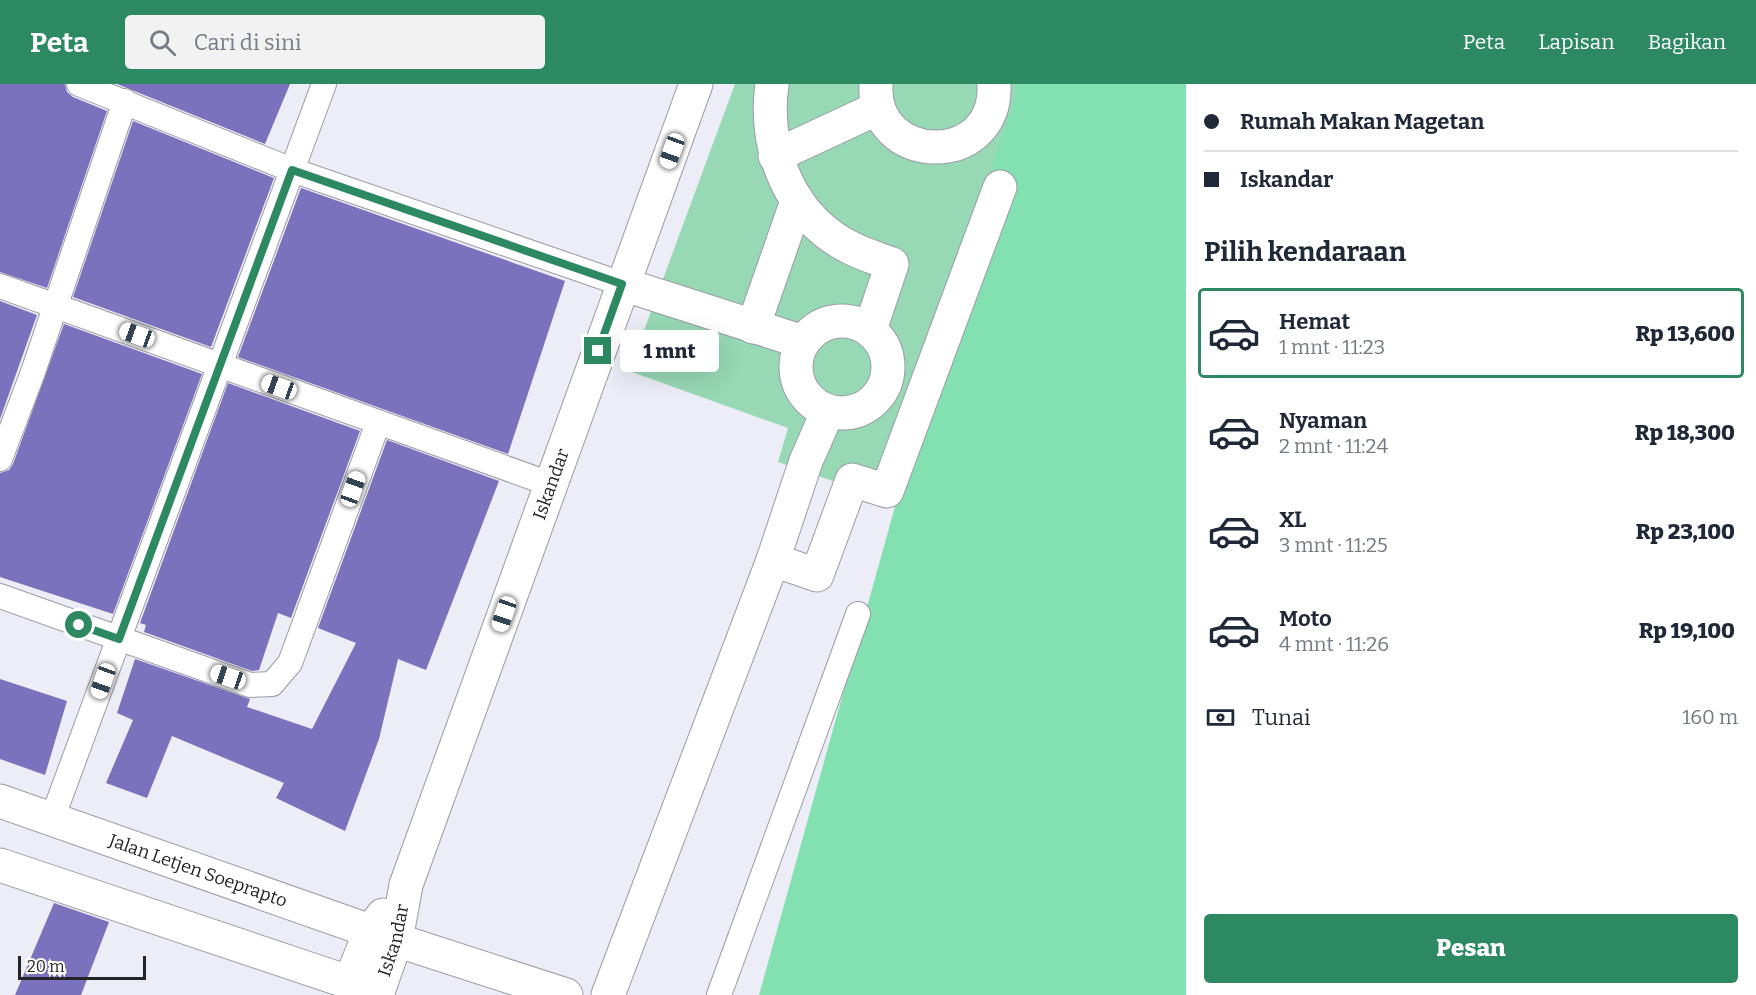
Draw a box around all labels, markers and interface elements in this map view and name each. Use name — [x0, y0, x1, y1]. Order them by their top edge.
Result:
search box — [125, 15, 545, 69]
text: Peta — [30, 26, 89, 59]
icon: search — [146, 26, 179, 59]
text: Cari di sini — [194, 29, 301, 56]
text: Peta — [1463, 29, 1505, 55]
text: Lapisan — [1538, 29, 1615, 55]
text: Bagikan — [1648, 29, 1726, 55]
text: Rumah Makan Magetan — [1240, 108, 1484, 135]
car — [657, 131, 687, 171]
text: Iskandar — [1240, 166, 1333, 193]
text: Pilih kendaraan — [1204, 236, 1406, 268]
icon: car — [1207, 306, 1261, 360]
text: Hemat — [1279, 308, 1350, 335]
car — [117, 320, 157, 350]
text: Rp 13,600 — [1635, 320, 1735, 347]
callout: 1 mnt — [619, 330, 718, 372]
text: 1 mnt · 11:23 — [1279, 335, 1385, 359]
route end — [584, 337, 611, 364]
text: 1 mnt — [643, 339, 696, 363]
car — [259, 372, 299, 402]
icon: car — [1207, 405, 1261, 459]
text: Nyaman — [1279, 407, 1367, 434]
text: Rp 18,300 — [1635, 419, 1735, 446]
text: 2 mnt · 11:24 — [1279, 434, 1388, 458]
street label: Iskandar — [528, 446, 574, 523]
car — [338, 469, 368, 509]
icon: car — [1207, 504, 1261, 558]
text: XL — [1279, 506, 1306, 533]
text: Rp 23,100 — [1636, 518, 1735, 545]
text: 3 mnt · 11:25 — [1279, 533, 1388, 557]
car — [490, 594, 518, 634]
icon: car — [1207, 603, 1261, 657]
text: Moto — [1279, 605, 1332, 632]
route start — [65, 611, 92, 638]
text: Rp 19,100 — [1639, 617, 1735, 644]
text: 4 mnt · 11:26 — [1279, 632, 1389, 656]
car — [88, 661, 118, 701]
car — [208, 663, 248, 691]
icon: cash — [1204, 701, 1237, 734]
text: Tunai — [1252, 704, 1311, 731]
text: 160 m — [1682, 705, 1738, 729]
street label: Jalan Letjen Soeprapto — [105, 829, 290, 912]
street label: Iskandar — [373, 902, 413, 979]
button: Pesan — [1204, 914, 1738, 983]
scale bar — [18, 953, 146, 980]
text: 20 m — [27, 957, 64, 976]

